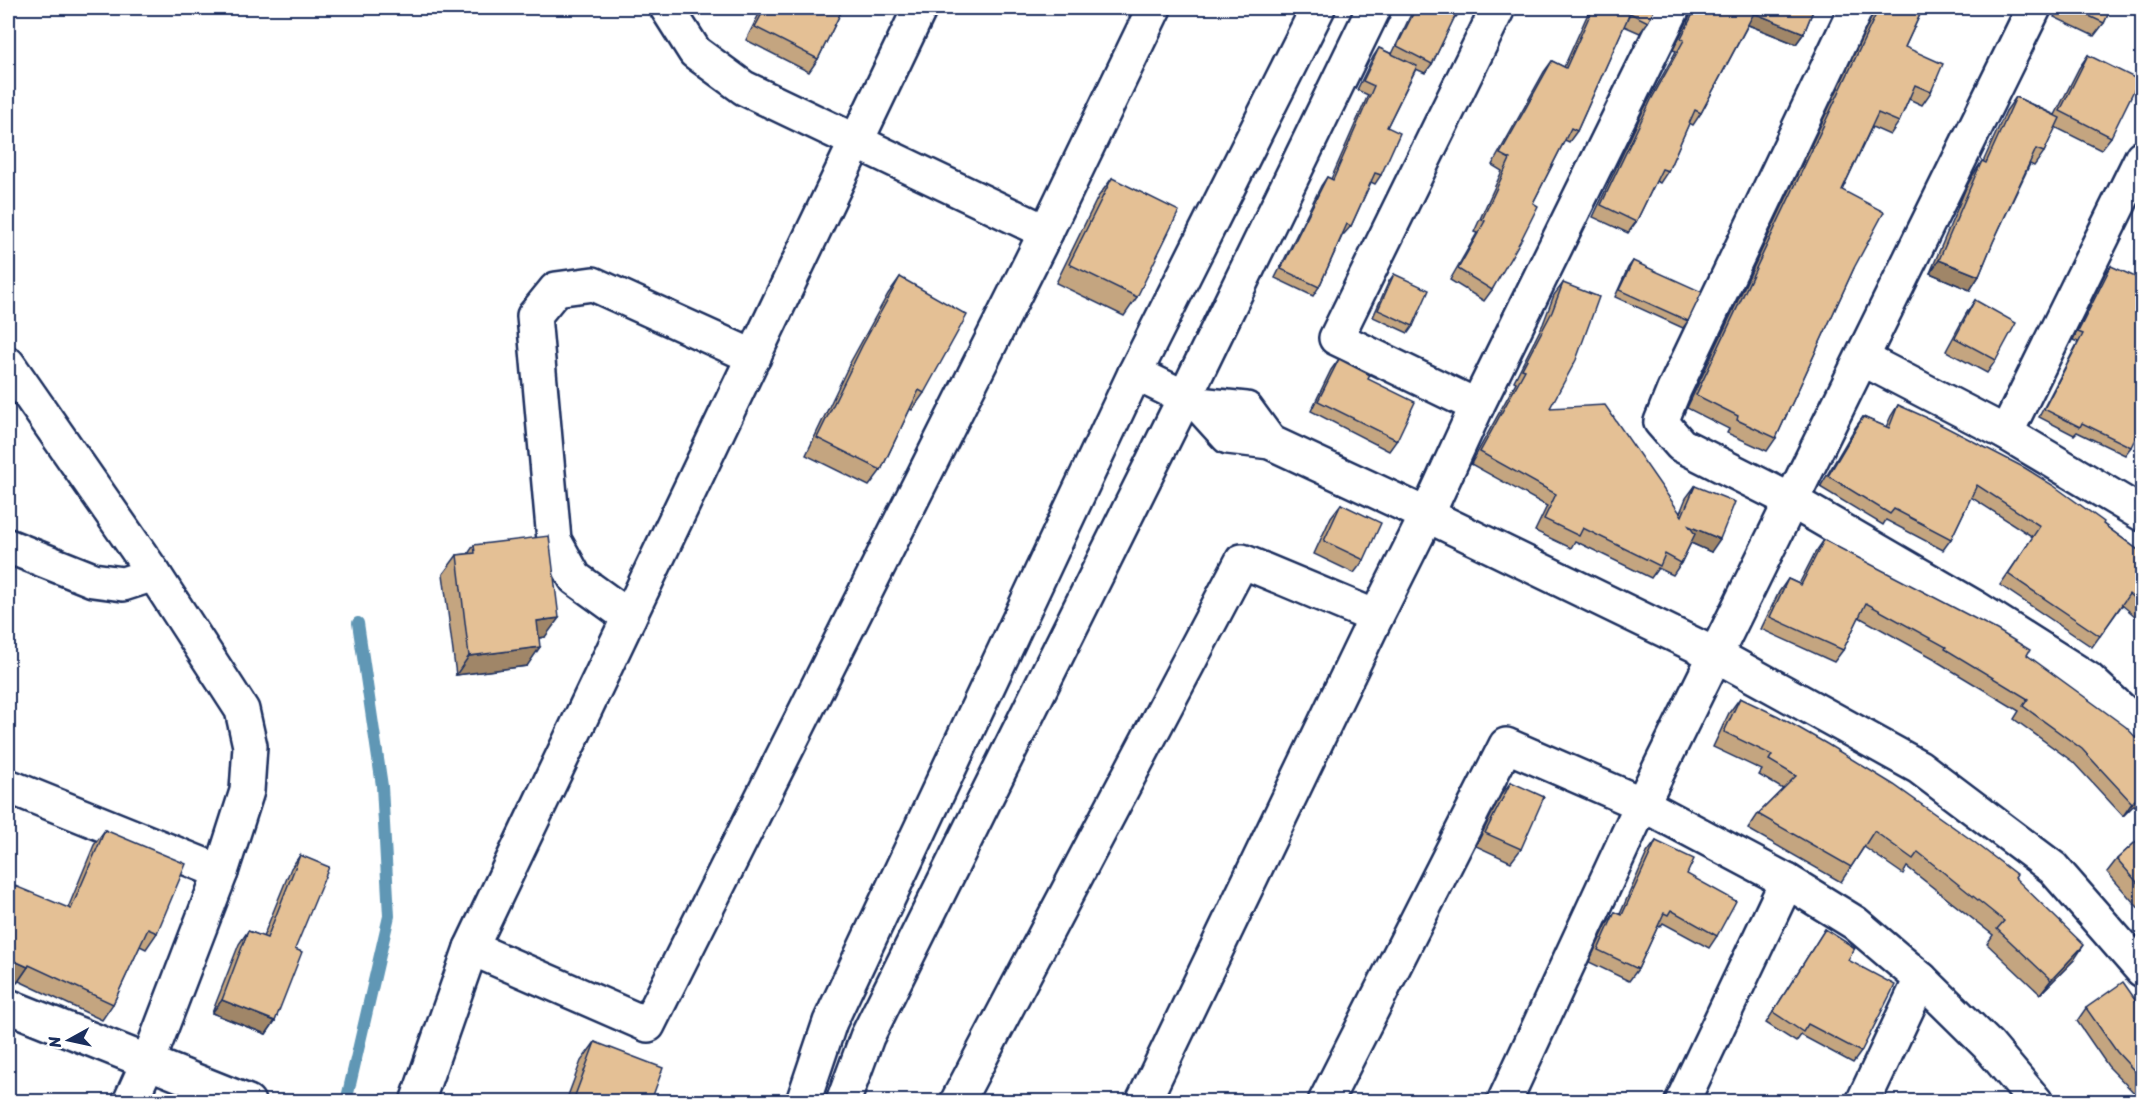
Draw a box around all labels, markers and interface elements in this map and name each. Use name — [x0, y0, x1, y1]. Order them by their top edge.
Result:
north arrow — [39, 1010, 99, 1070]
text: N — [39, 1034, 70, 1051]

